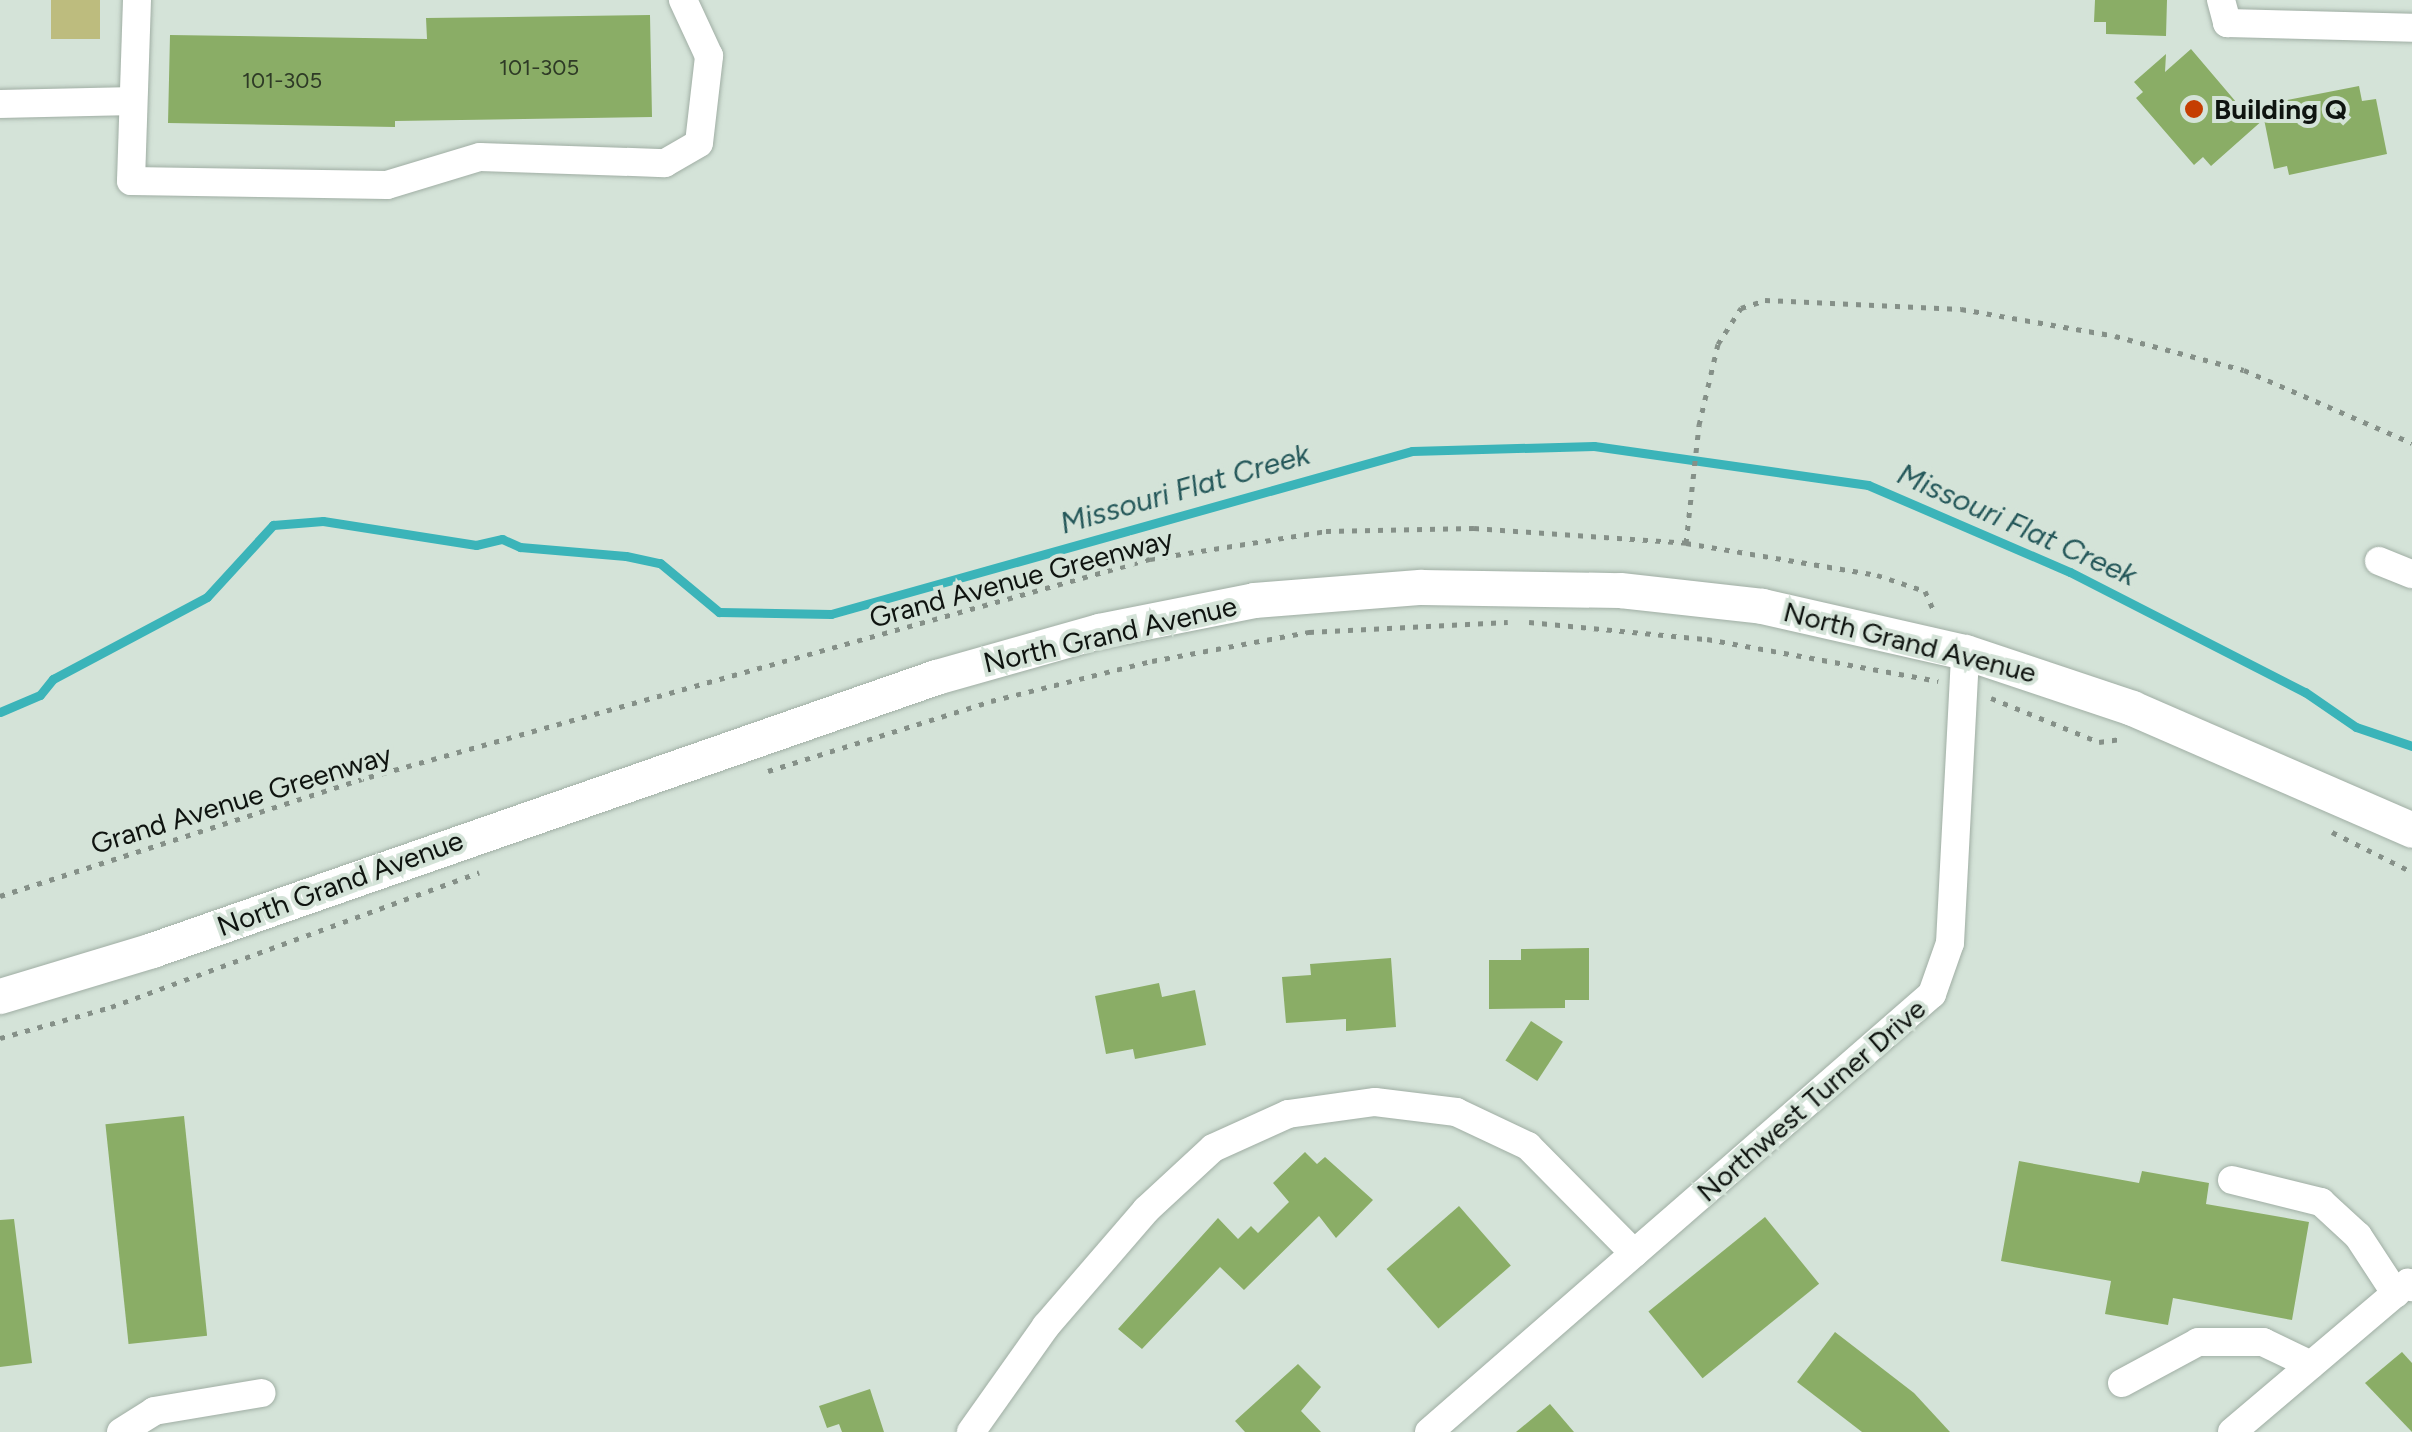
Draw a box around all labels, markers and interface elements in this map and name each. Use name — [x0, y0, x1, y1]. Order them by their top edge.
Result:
house number: 101-305 — [499, 55, 579, 81]
house number: 101-305 — [242, 68, 322, 94]
place label: Building Q — [2214, 92, 2347, 126]
marker: Building Q — [2183, 98, 2205, 120]
water label: Missouri Flat Creek — [1056, 436, 1314, 542]
water label: Missouri Flat Creek — [1892, 456, 2142, 594]
street label: Grand Avenue Greenway — [866, 521, 1176, 635]
street label: North Grand Avenue — [980, 588, 1240, 680]
street label: North Grand Avenue — [1780, 594, 2040, 690]
street label: Grand Avenue Greenway — [87, 737, 395, 861]
street label: North Grand Avenue — [212, 823, 468, 943]
street label: Northwest Turner Drive — [1690, 992, 1932, 1208]

